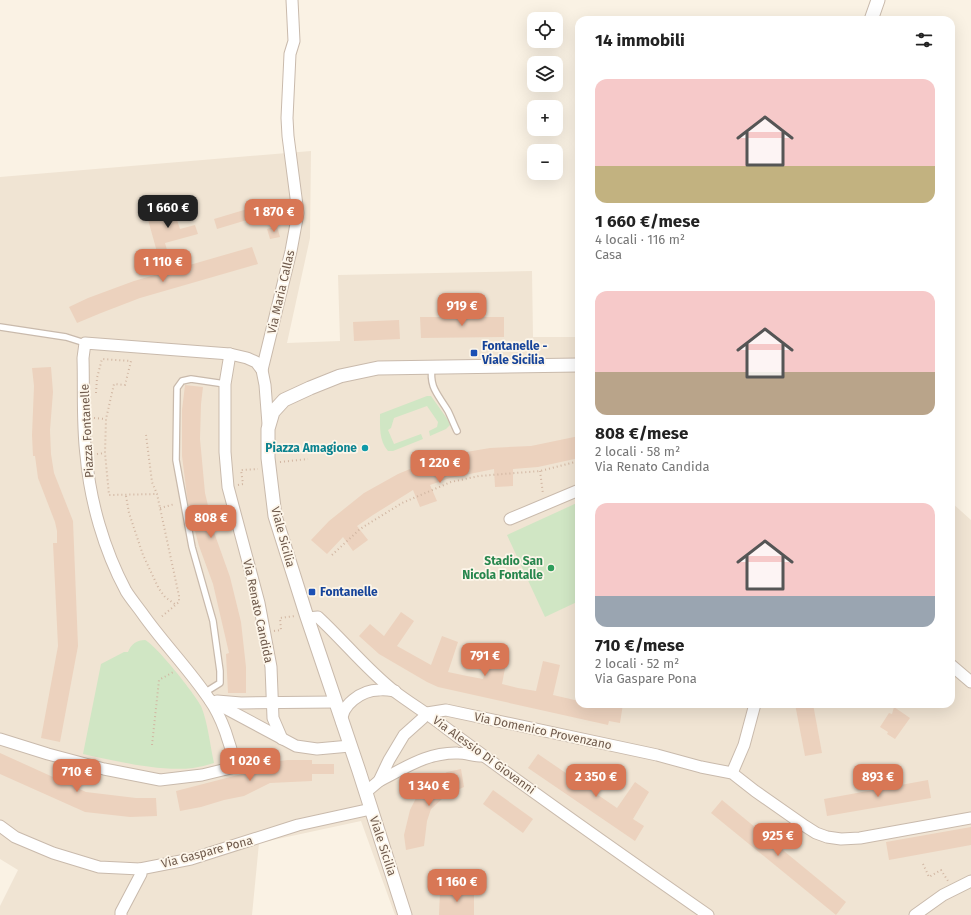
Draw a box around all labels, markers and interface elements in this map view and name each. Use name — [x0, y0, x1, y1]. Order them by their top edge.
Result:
map controls — [527, 12, 563, 180]
button: locate — [527, 12, 563, 48]
icon: filters — [913, 29, 935, 51]
text: 14 immobili — [595, 30, 685, 51]
button: layers — [527, 56, 563, 92]
button: + — [527, 100, 563, 136]
icon: home — [729, 105, 801, 177]
button: − — [527, 144, 563, 180]
pin: 1 660 € — [131, 195, 205, 229]
pin: 1 870 € — [237, 199, 311, 233]
text: 1 660 € — [147, 200, 189, 215]
text: 1 870 € — [254, 204, 294, 219]
text: 1 660 €/mese — [595, 211, 700, 232]
text: 4 locali · 116 m² — [595, 232, 685, 247]
text: Casa — [595, 247, 622, 262]
street label: Via Maria Callas — [265, 248, 298, 335]
pin: 1 110 € — [126, 249, 200, 283]
text: 1 110 € — [143, 254, 183, 269]
pin: 919 € — [434, 293, 490, 327]
text: 919 € — [446, 298, 478, 313]
icon: home — [729, 317, 801, 389]
place label: Fontanelle - Viale Sicilia — [481, 339, 548, 367]
marker: Fontanelle - Viale Sicilia — [469, 348, 479, 358]
street label: Piazza Fontanelle — [78, 384, 96, 478]
text: 808 €/mese — [595, 423, 688, 444]
place label: Piazza Amagione — [265, 441, 357, 455]
marker: Piazza Amagione — [360, 443, 370, 453]
text: 2 locali · 58 m² — [595, 444, 680, 459]
pin: 1 220 € — [403, 450, 477, 484]
text: 1 220 € — [420, 455, 460, 470]
text: Via Renato Candida — [595, 459, 710, 474]
pin: 808 € — [183, 505, 239, 539]
street label: Viale Sicilia — [268, 505, 298, 569]
text: 808 € — [194, 510, 228, 525]
icon: home — [729, 529, 801, 601]
place label: Stadio San Nicola Fontalle — [462, 554, 543, 582]
street label: Via Renato Candida — [240, 558, 276, 664]
marker: Stadio San Nicola Fontalle — [546, 563, 556, 573]
place label: Fontanelle — [320, 585, 378, 599]
marker: Fontanelle — [307, 587, 317, 597]
text: 710 €/mese — [595, 635, 684, 656]
pin: 791 € — [457, 643, 513, 677]
text: 791 € — [470, 648, 500, 663]
text: 2 locali · 52 m² — [595, 656, 679, 671]
text: Via Gaspare Pona — [595, 671, 697, 686]
street label: Via Domenico Provenzano — [473, 710, 613, 752]
street label: Via Alessio Di Giovanni — [430, 713, 538, 797]
pin: 1 020 € — [213, 748, 287, 782]
text: 1 020 € — [229, 753, 271, 768]
pin: 710 € — [49, 759, 105, 793]
text: 710 € — [62, 764, 92, 779]
pin: 2 350 € — [559, 764, 633, 798]
pin: 893 € — [850, 764, 906, 798]
text: 2 350 € — [575, 769, 617, 784]
text: 893 € — [862, 769, 894, 784]
pin: 1 340 € — [392, 773, 466, 807]
text: 1 340 € — [408, 778, 450, 793]
street label: Viale Sicilia — [367, 814, 399, 878]
pin: 925 € — [750, 823, 806, 857]
text: 925 € — [762, 828, 794, 843]
street label: Via Gaspare Pona — [160, 833, 254, 871]
pin: 1 160 € — [420, 869, 494, 903]
text: 1 160 € — [437, 874, 477, 889]

